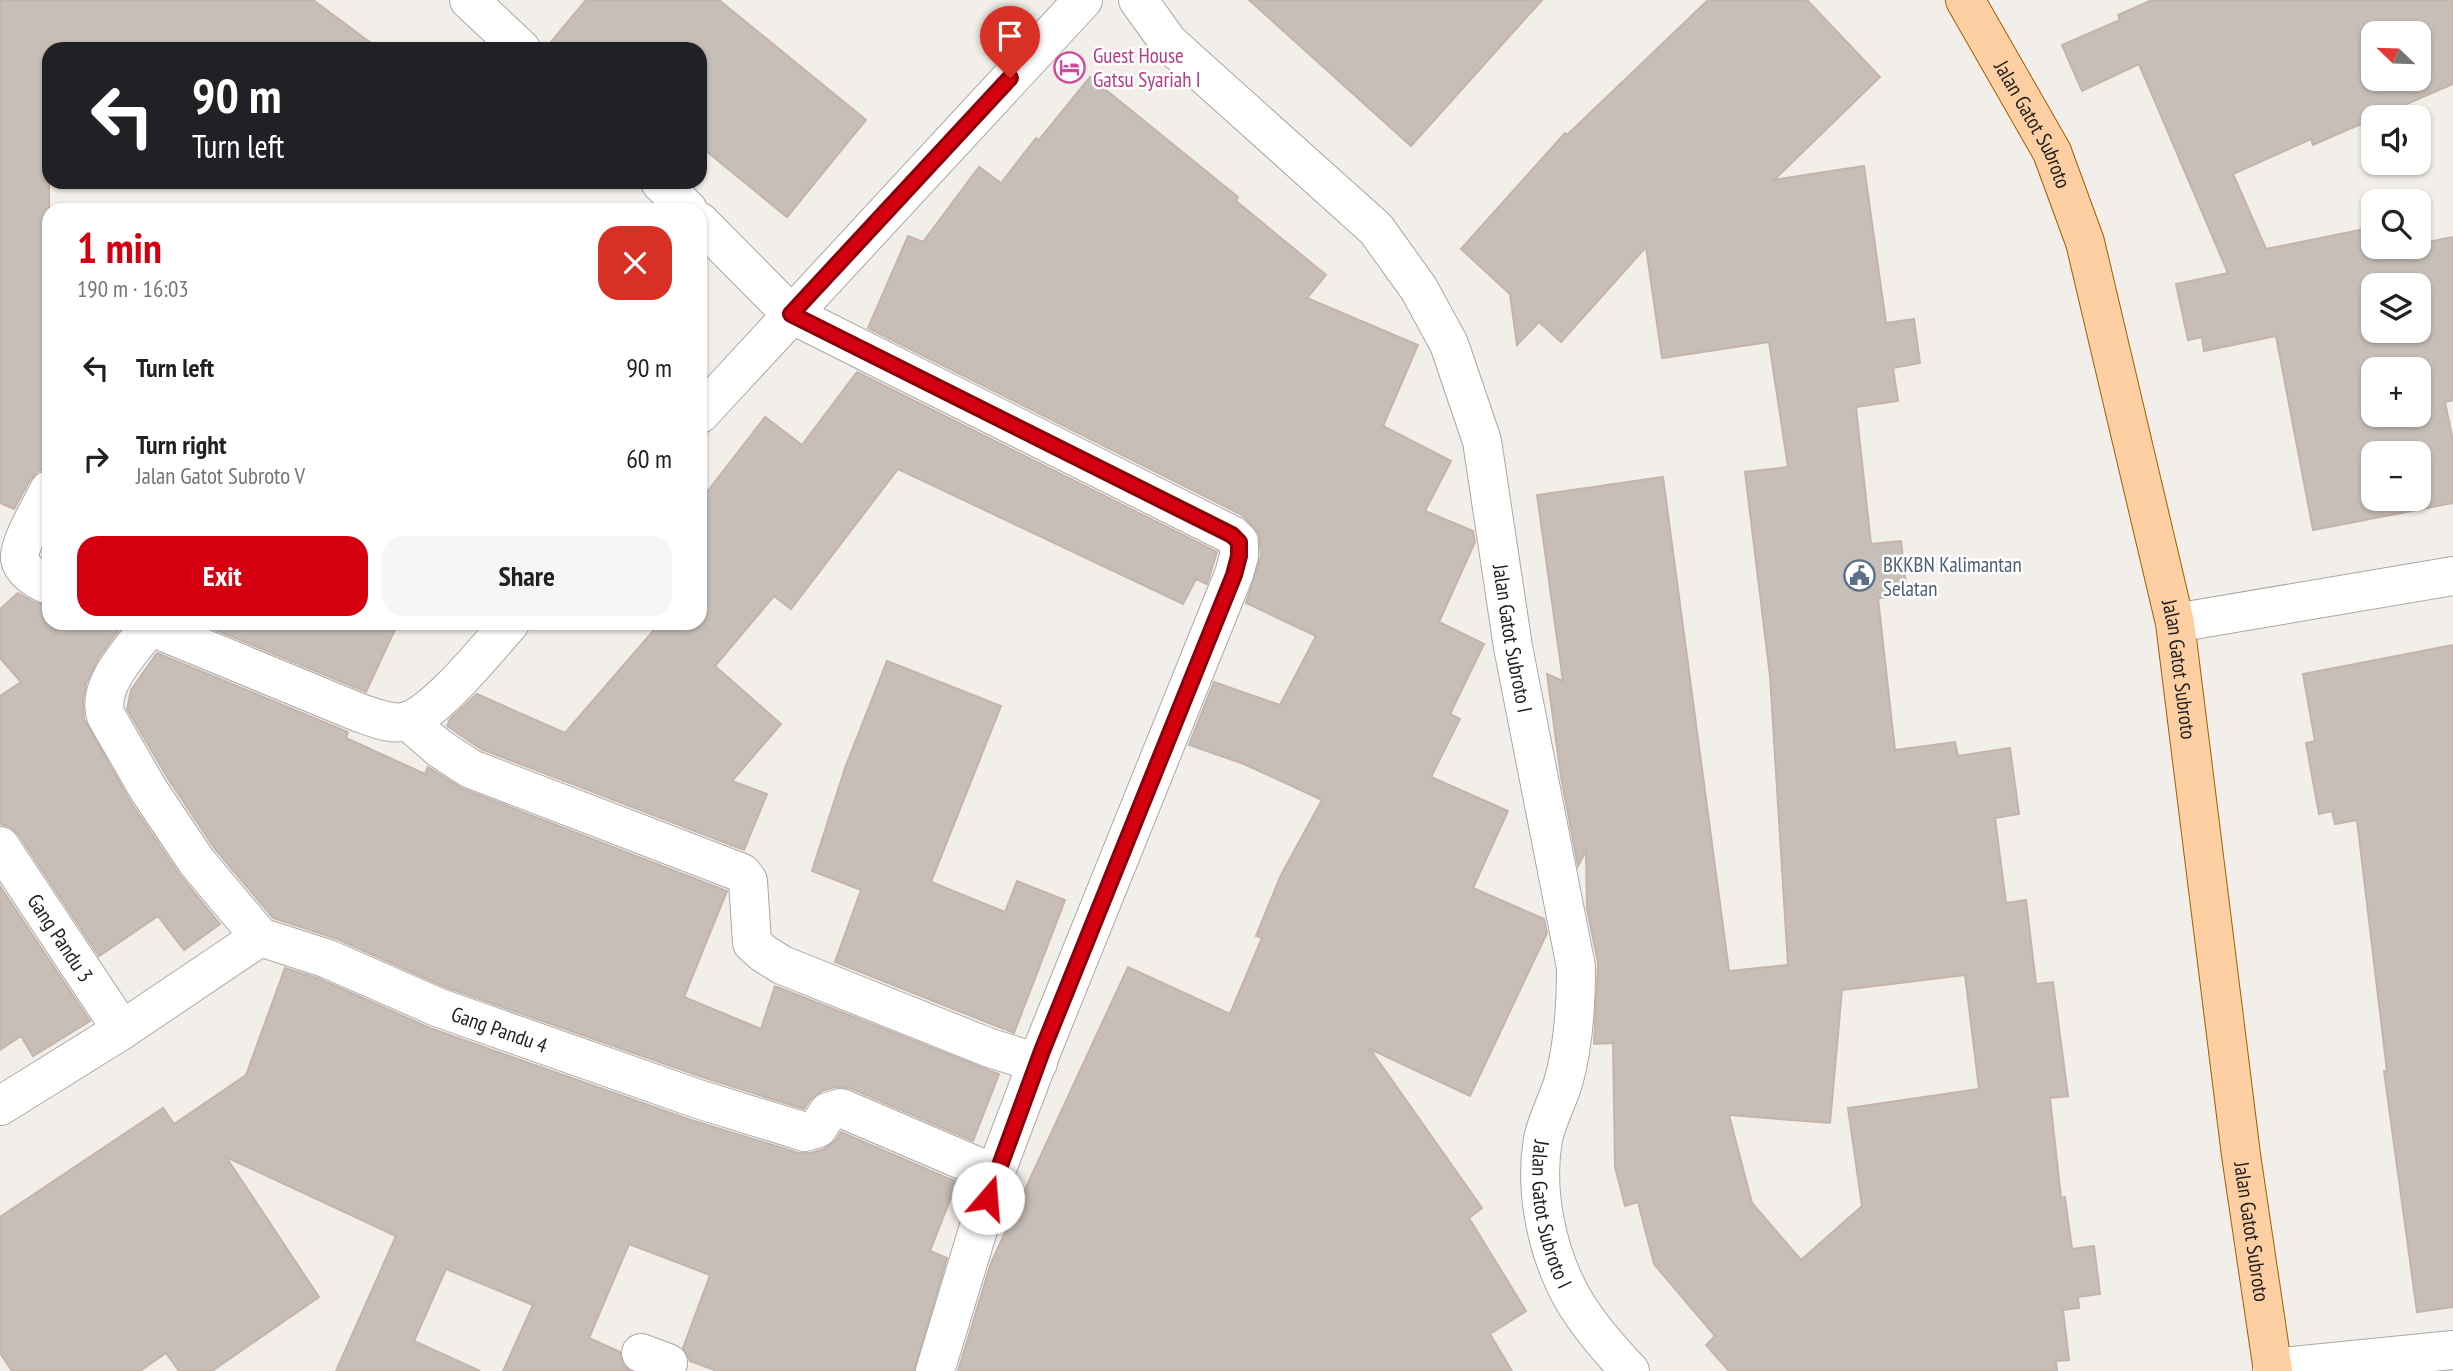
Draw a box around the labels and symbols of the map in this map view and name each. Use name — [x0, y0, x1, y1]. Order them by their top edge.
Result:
pin — [980, 6, 1040, 78]
north arrow — [2361, 21, 2431, 91]
place label: Guest House Gatsu Syariah I — [1093, 42, 1201, 93]
hotel icon: Guest House Gatsu Syariah I — [1053, 50, 1087, 84]
street label: Jalan Gatot Subroto — [1988, 55, 2078, 192]
place label: BKKBN Kalimantan Selatan — [1883, 551, 2022, 602]
public building icon: BKKBN Kalimantan Selatan — [1843, 559, 1877, 593]
street label: Jalan Gatot Subroto I — [1487, 561, 1539, 715]
street label: Jalan Gatot Subroto — [2156, 596, 2203, 741]
street label: Gang Pandu 3 — [22, 888, 100, 987]
street label: Gang Pandu 4 — [448, 1000, 552, 1059]
street label: Jalan Gatot Subroto I — [1527, 1138, 1579, 1293]
street label: Jalan Gatot Subroto — [2229, 1159, 2276, 1303]
position arrow — [951, 1161, 1025, 1235]

